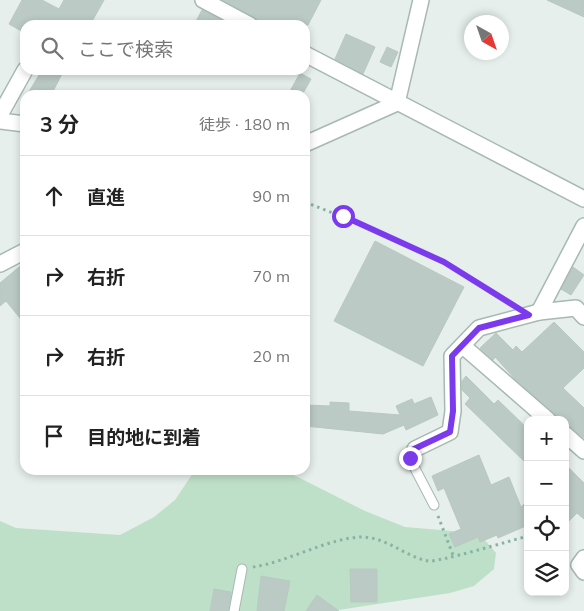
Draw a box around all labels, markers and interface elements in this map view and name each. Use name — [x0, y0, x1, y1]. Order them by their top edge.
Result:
north arrow — [464, 15, 509, 60]
search box — [20, 20, 310, 75]
icon: search — [38, 34, 66, 62]
text: ここで検索 — [78, 37, 173, 61]
text: 3 分 — [40, 111, 79, 137]
text: 徒歩 · 180 m — [199, 114, 290, 134]
icon: ahead — [40, 182, 68, 210]
text: 直進 — [87, 185, 125, 209]
text: 90 m — [253, 186, 290, 206]
route start — [332, 205, 355, 228]
icon: right — [40, 262, 68, 290]
text: 右折 — [87, 265, 125, 289]
text: 70 m — [253, 266, 290, 286]
icon: right — [40, 342, 68, 370]
text: 右折 — [87, 345, 125, 369]
text: 20 m — [253, 346, 290, 366]
map controls — [524, 416, 569, 596]
button: + — [524, 416, 569, 461]
icon: arrive — [40, 422, 68, 450]
text: 目的地に到着 — [87, 425, 201, 449]
route end — [399, 447, 422, 470]
button: − — [524, 461, 569, 506]
button: locate — [524, 506, 569, 551]
button: layers — [524, 551, 569, 596]

